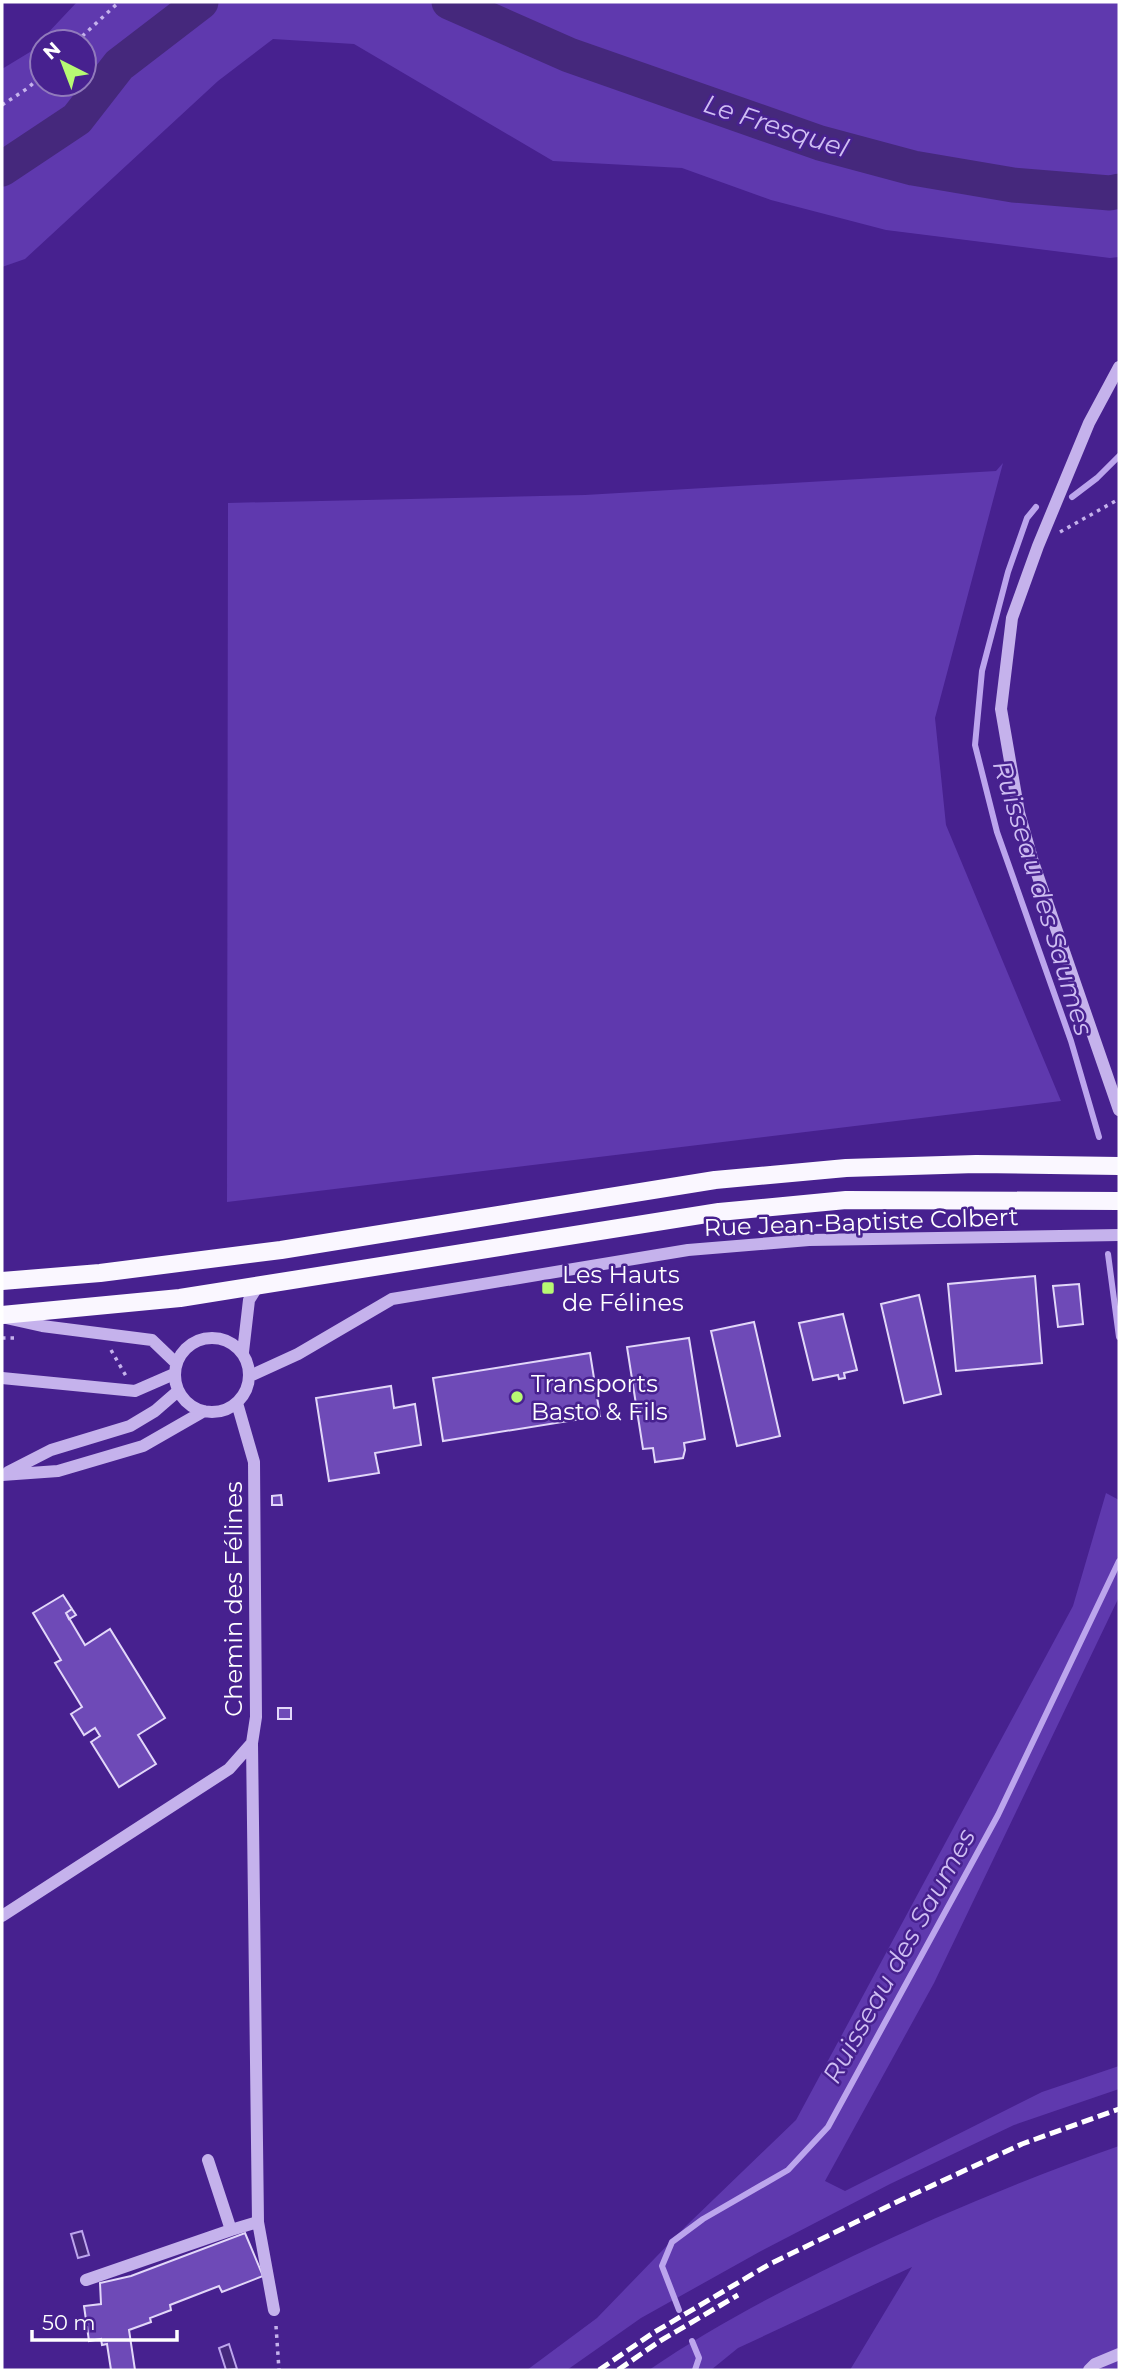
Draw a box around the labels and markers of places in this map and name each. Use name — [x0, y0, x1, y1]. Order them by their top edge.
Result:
place label: Les Hauts de Félines — [562, 1260, 684, 1317]
marker: Les Hauts de Félines — [540, 1280, 556, 1296]
place label: Transports Basto & Fils — [531, 1369, 668, 1426]
marker: Transports Basto & Fils — [509, 1389, 525, 1405]

